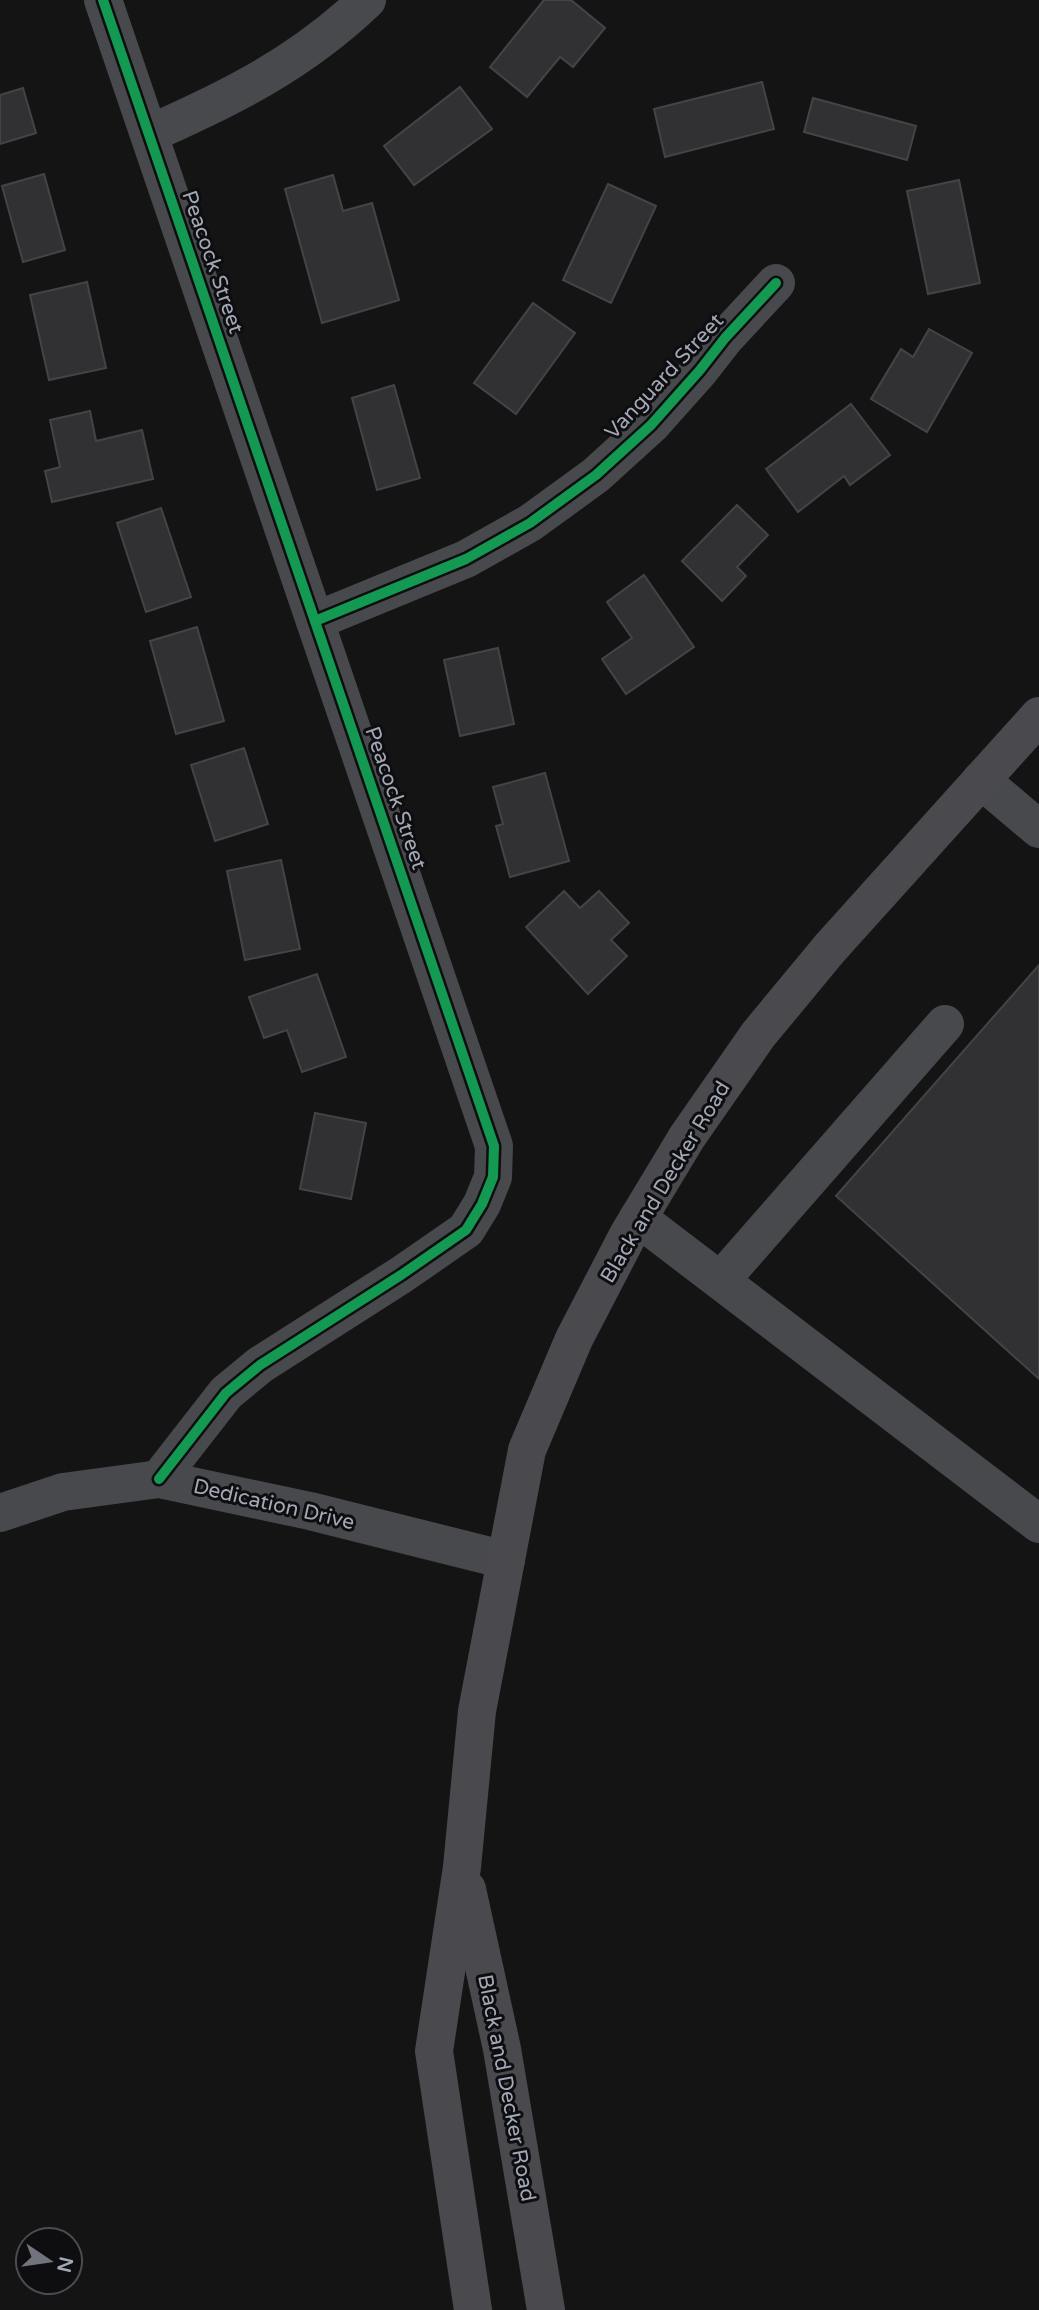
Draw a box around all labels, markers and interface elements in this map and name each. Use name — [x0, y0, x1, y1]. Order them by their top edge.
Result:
street label: Peacock Street — [176, 187, 249, 337]
street label: Vanguard Street — [600, 308, 729, 444]
street label: Peacock Street — [359, 723, 432, 873]
street label: Black and Decker Road — [595, 1077, 736, 1288]
street label: Dedication Drive — [191, 1474, 357, 1535]
street label: Black and Decker Road — [472, 1972, 541, 2204]
north arrow — [14, 2226, 84, 2296]
text: N — [52, 2255, 77, 2275]

